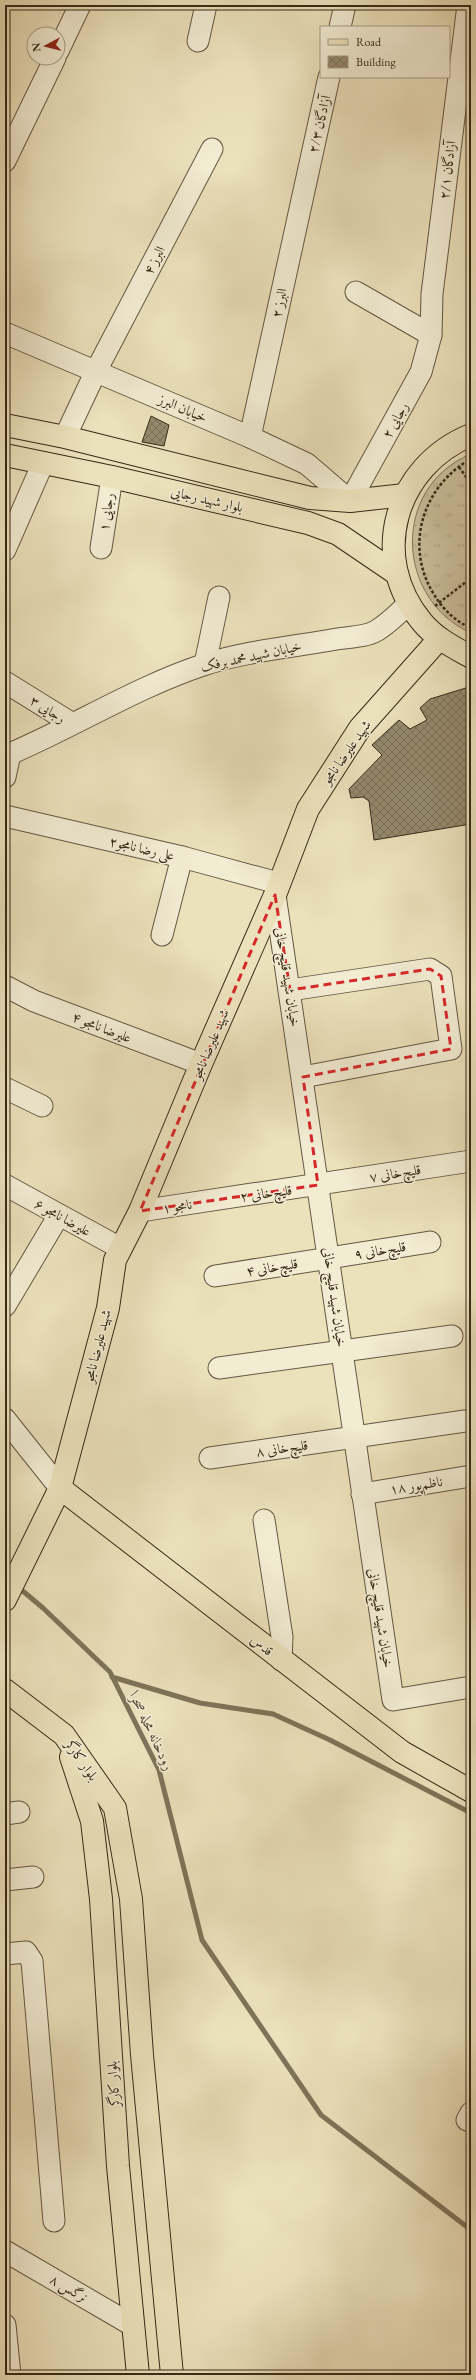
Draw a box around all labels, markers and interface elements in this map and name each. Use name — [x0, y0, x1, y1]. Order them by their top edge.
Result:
north arrow — [26, 26, 66, 66]
legend — [320, 26, 450, 78]
text: Road — [356, 34, 382, 50]
text: N — [29, 42, 44, 52]
text: Building — [356, 54, 397, 70]
street label: آزادگان ۲/۳ — [304, 91, 335, 155]
street label: آزادگان ۲/۱ — [434, 138, 460, 200]
street label: البرز ۴ — [139, 243, 169, 277]
street label: البرز ۲ — [267, 287, 291, 319]
street label: خیابان البرز — [154, 389, 210, 426]
street label: رجایی ۲ — [378, 399, 413, 442]
street label: بلوار شهید رجایی — [169, 482, 245, 517]
street label: رجایی ۱ — [94, 492, 119, 533]
street label: خیابان شهید محمد برفک — [199, 637, 303, 676]
street label: رجایی ۳ — [26, 691, 69, 728]
street label: شهید علیرضا نامجو — [316, 716, 376, 790]
street label: علی رضا نامجو۲ — [107, 832, 176, 865]
street label: خیابان شهید قلیچ خانی — [267, 926, 305, 1029]
street label: شهید علیرضا نامجو — [186, 1006, 234, 1084]
street label: علیرضا نامجو ۴ — [70, 1008, 134, 1046]
street label: قلیچ‌خانی ۷ — [368, 1160, 423, 1190]
street label: قلیچ‌خانی ۲ — [239, 1180, 294, 1210]
street label: علیرضا نامجو ۶ — [32, 1194, 94, 1240]
street label: نامجو ۱ — [161, 1195, 194, 1217]
street label: قلیچ‌خانی ۹ — [353, 1237, 408, 1267]
street label: خیابان شهید قلیچ خانی — [315, 1246, 351, 1349]
street label: قلیچ‌خانی ۴ — [245, 1254, 300, 1284]
street label: شهید علیرضا نامجو — [79, 1307, 116, 1387]
street label: قلیچ‌خانی ۸ — [255, 1435, 310, 1465]
street label: ناظم‌پور ۱۸ — [388, 1472, 445, 1503]
street label: خیابان شهید قلیچ خانی — [360, 1567, 398, 1670]
street label: قدس — [247, 1630, 277, 1660]
water label: رودخانه محله صحرا — [125, 1687, 179, 1774]
street label: بلوار کارگر — [60, 1734, 103, 1784]
street label: بلوار کارگر — [102, 2060, 124, 2110]
street label: نرگس ۸ — [46, 2270, 91, 2307]

